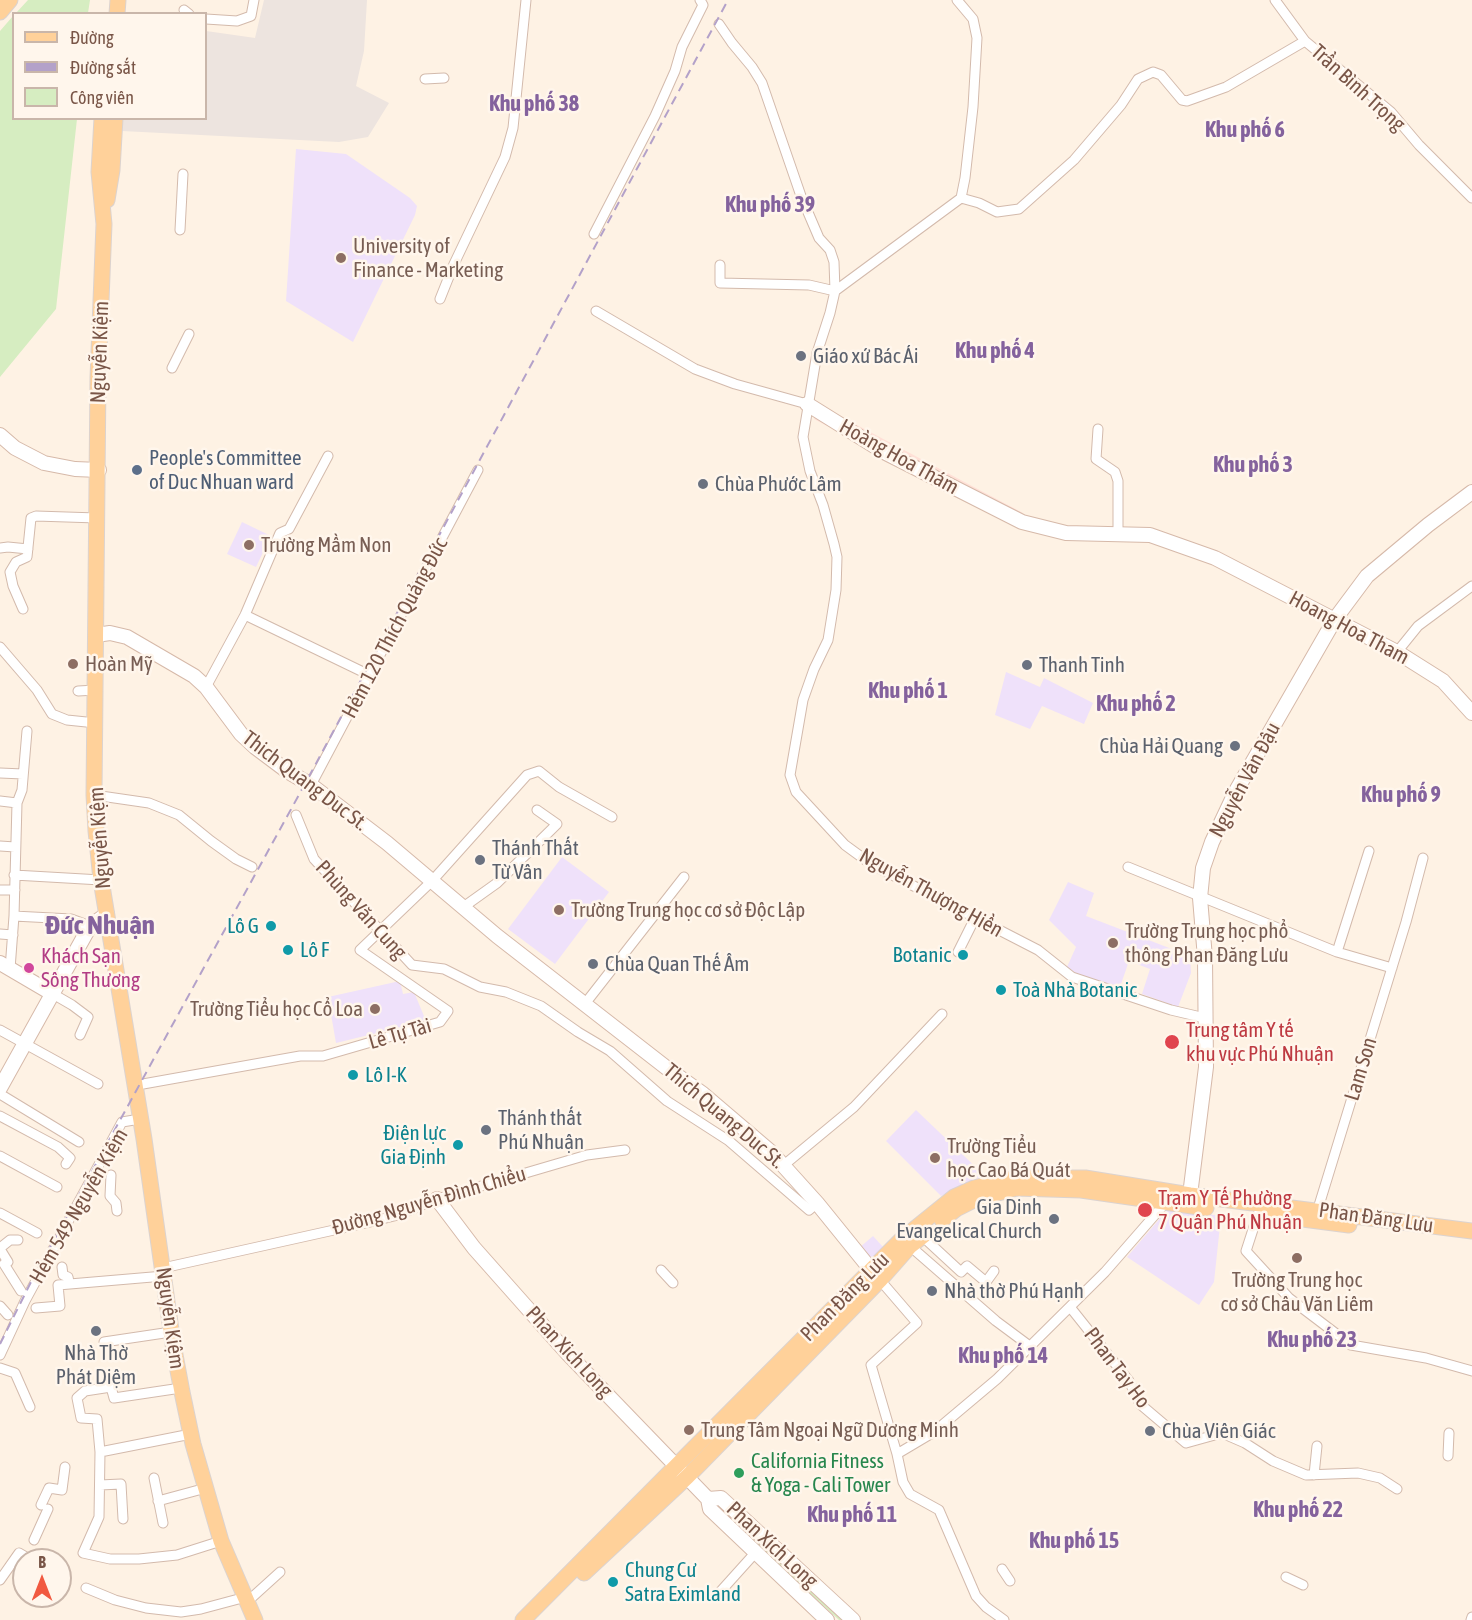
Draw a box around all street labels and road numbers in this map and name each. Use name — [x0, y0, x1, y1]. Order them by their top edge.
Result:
street label: Trần Bình Trọng — [1306, 39, 1410, 137]
street label: Nguyễn Kiệm — [86, 300, 114, 404]
street label: Hoàng Hoa Thám — [835, 414, 963, 500]
street label: Hẻm 120 Thích Quảng Đức — [337, 533, 453, 723]
street label: Hoang Hoa Tham — [1285, 586, 1413, 670]
street label: Nguyễn Văn Đậu — [1204, 718, 1286, 842]
street label: Thich Quang Duc St. — [237, 726, 373, 836]
street label: Nguyễn Kiệm — [84, 786, 116, 890]
street label: Nguyễn Thượng Hiền — [855, 843, 1007, 943]
street label: Phùng Văn Cung — [310, 855, 412, 965]
street label: Lê Tự Tài — [366, 1013, 434, 1055]
street label: Lam Son — [1339, 1034, 1383, 1104]
street label: Thich Quang Duc St. — [658, 1058, 790, 1174]
street label: Hẻm 549 Nguyễn Kiệm — [24, 1124, 134, 1288]
street label: Đường Nguyễn Đình Chiểu — [329, 1161, 529, 1241]
street label: Phan Đăng Lưu — [1317, 1197, 1435, 1239]
street label: Phan Đăng Lưu — [795, 1247, 895, 1347]
street label: Nguyễn Kiệm — [150, 1266, 190, 1370]
street label: Phan Xich Long — [520, 1301, 618, 1403]
street label: Phan Tay Ho — [1079, 1323, 1155, 1413]
street label: Phan Xích Long — [721, 1496, 823, 1594]

